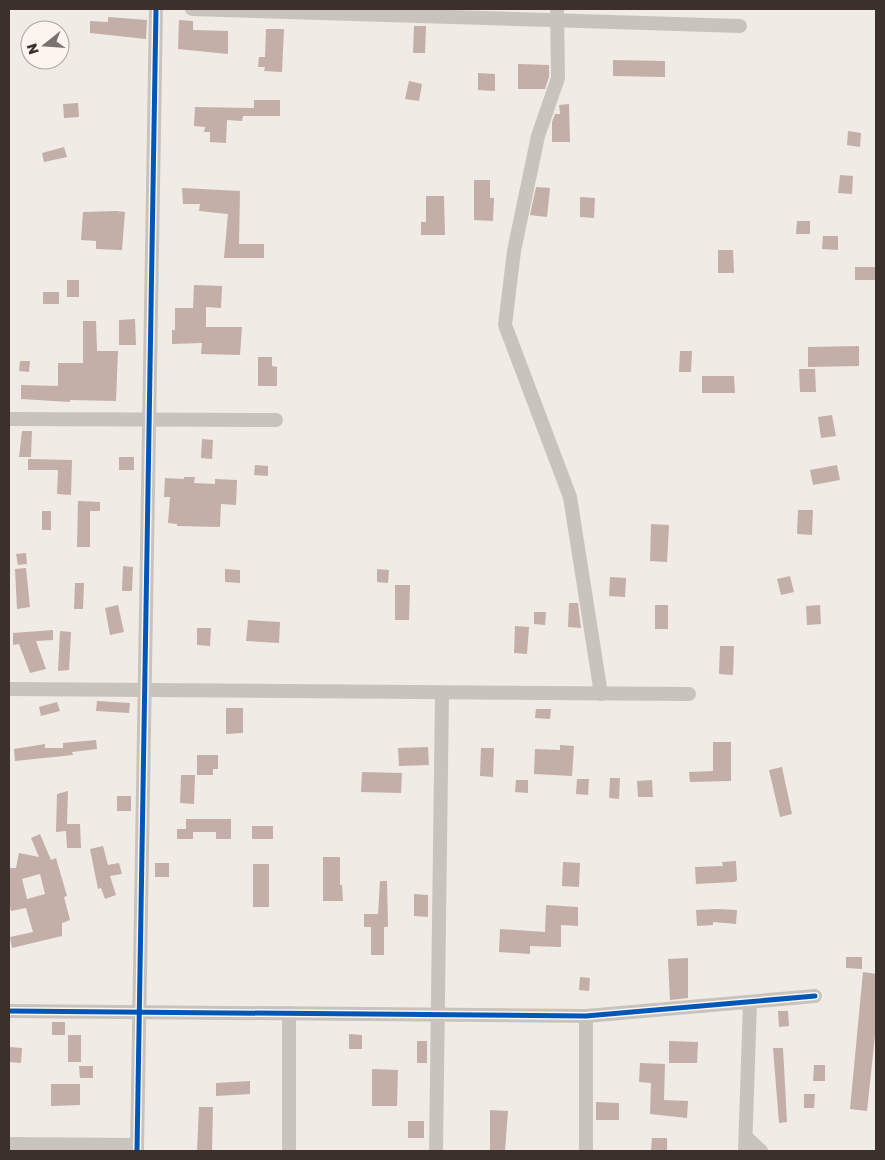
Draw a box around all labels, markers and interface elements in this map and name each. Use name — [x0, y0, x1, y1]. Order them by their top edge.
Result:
north arrow — [20, 20, 70, 70]
text: N — [22, 41, 42, 57]

